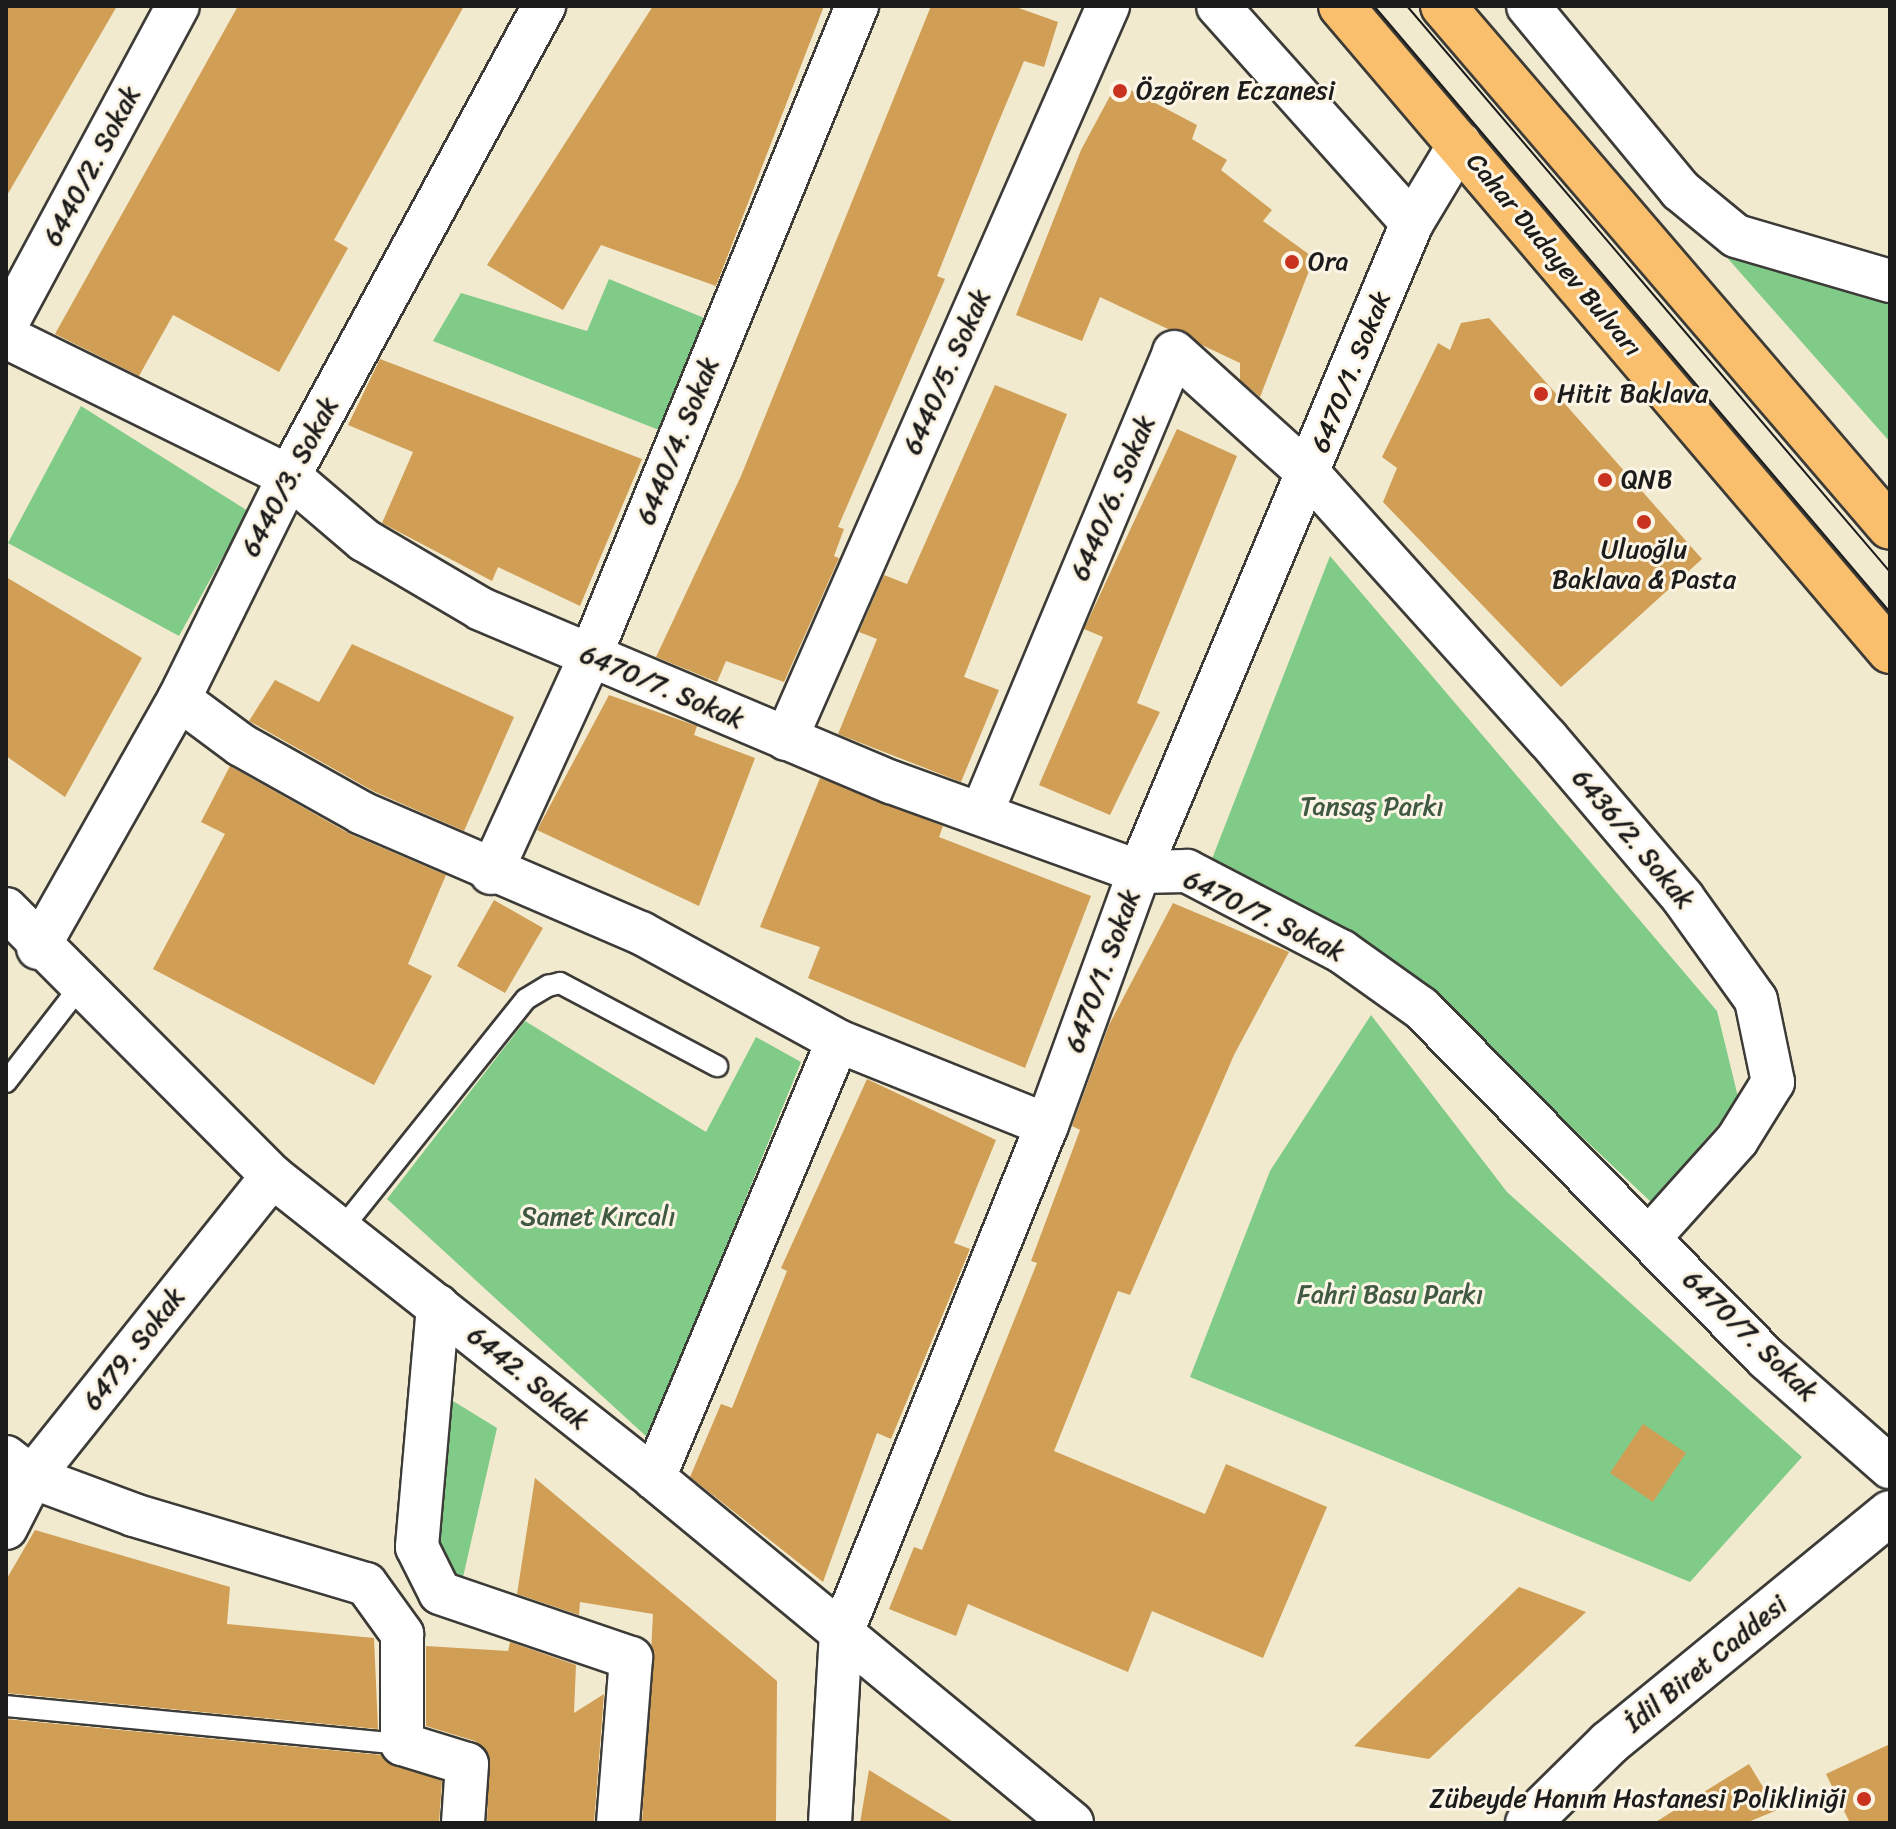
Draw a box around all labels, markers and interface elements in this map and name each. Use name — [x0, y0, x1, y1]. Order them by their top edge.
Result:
place label: Özgören Eczanesi — [1136, 75, 1336, 107]
street label: 6440/2. Sokak — [37, 81, 147, 251]
marker: Özgören Eczanesi — [1111, 82, 1129, 100]
street label: Cahar Dudayev Bulvarı — [1460, 147, 1648, 363]
place label: Ora — [1308, 246, 1349, 278]
marker: Ora — [1283, 253, 1301, 271]
street label: 6440/5. Sokak — [897, 285, 997, 459]
street label: 6470/1. Sokak — [1304, 287, 1398, 457]
street label: 6440/4. Sokak — [630, 353, 726, 529]
place label: Hitit Baklava — [1557, 378, 1708, 410]
marker: Hitit Baklava — [1532, 385, 1550, 403]
street label: 6440/3. Sokak — [235, 392, 345, 562]
street label: 6440/6. Sokak — [1064, 411, 1162, 585]
place label: QNB — [1621, 464, 1673, 496]
marker: QNB — [1596, 471, 1614, 489]
marker: Uluoğlu Baklava & Pasta — [1635, 513, 1653, 531]
place label: Uluoğlu Baklava & Pasta — [1552, 534, 1736, 596]
street label: 6470/7. Sokak — [575, 638, 749, 736]
street label: 6436/2. Sokak — [1566, 763, 1700, 915]
park label: Tansaş Parkı — [1300, 791, 1444, 823]
street label: 6470/7. Sokak — [1179, 864, 1349, 968]
street label: 6470/1. Sokak — [1059, 885, 1147, 1057]
park label: Samet Kırcalı — [520, 1201, 676, 1233]
street label: 6470/7. Sokak — [1676, 1264, 1824, 1408]
park label: Fahri Basu Parkı — [1296, 1279, 1484, 1311]
street label: 6479. Sokak — [77, 1282, 191, 1416]
street label: 6442. Sokak — [461, 1320, 595, 1436]
street label: İdil Biret Caddesi — [1619, 1589, 1793, 1739]
place label: Zübeyde Hanım Hastanesi Polikliniği — [1428, 1783, 1846, 1815]
marker: Zübeyde Hanım Hastanesi Polikliniği — [1853, 1788, 1875, 1810]

